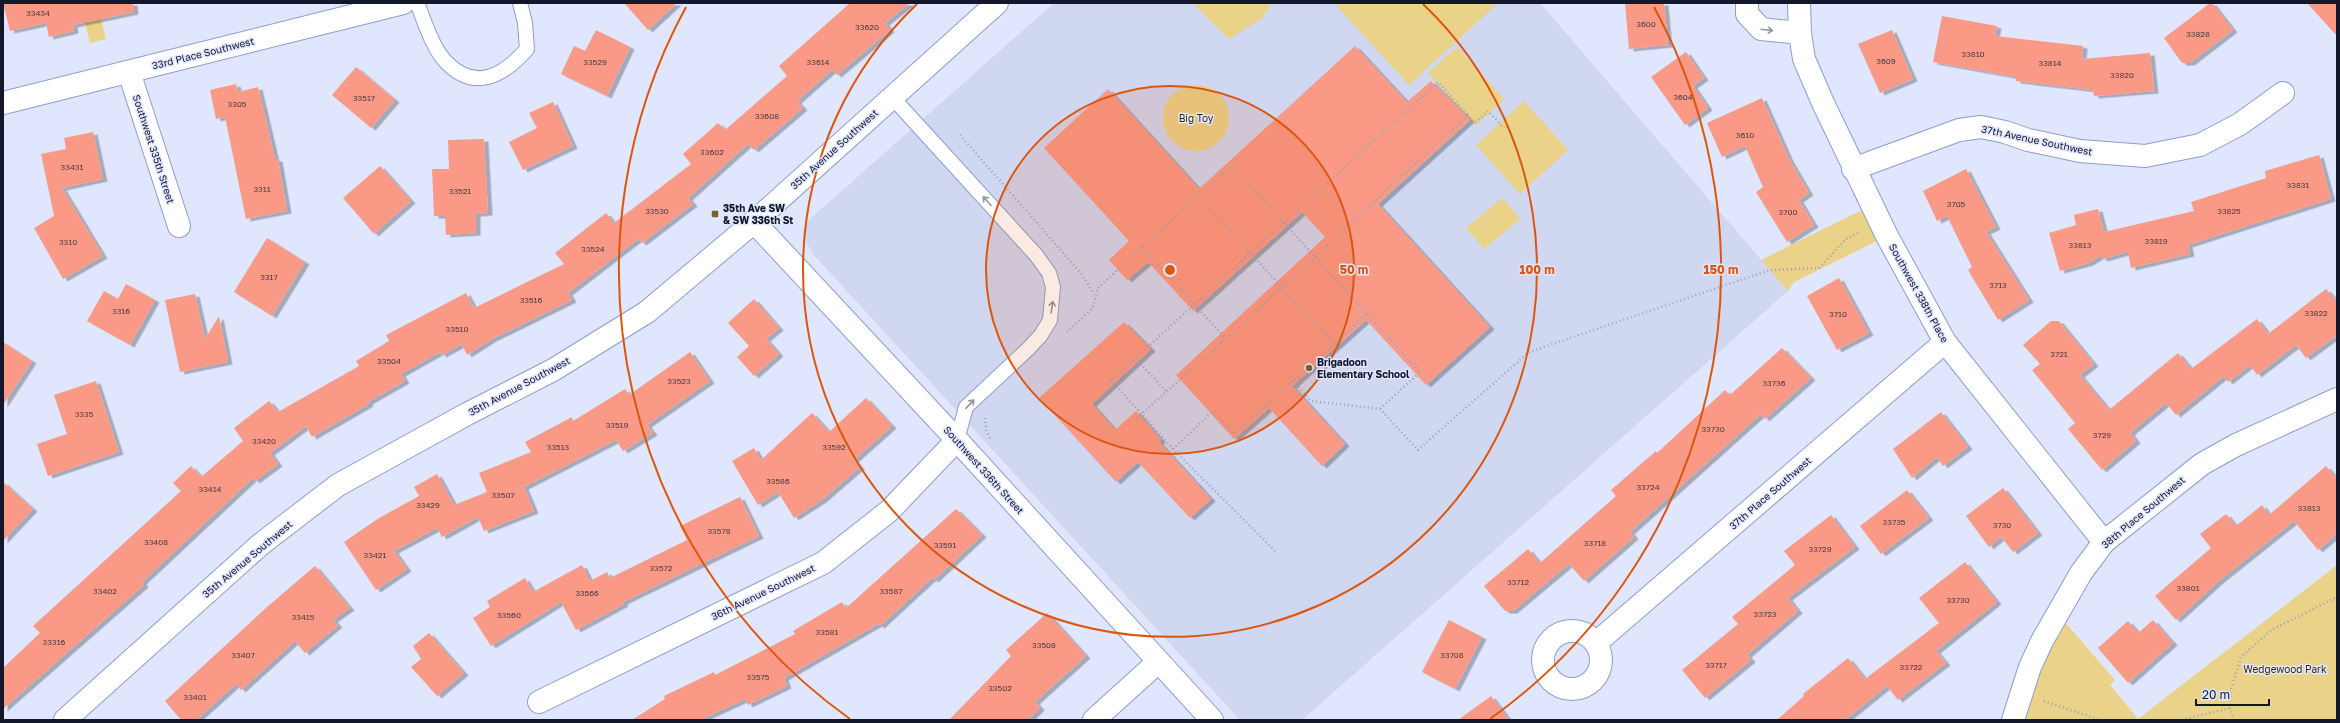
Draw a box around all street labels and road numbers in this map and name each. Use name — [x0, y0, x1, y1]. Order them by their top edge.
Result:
street label: 33rd Place Southwest — [151, 34, 255, 72]
street label: Southwest 335th Street — [131, 93, 177, 205]
street label: 35th Avenue Southwest — [788, 107, 880, 191]
street label: 37th Avenue Southwest — [1980, 122, 2094, 158]
street label: Southwest 338th Place — [1887, 241, 1951, 345]
street label: 35th Avenue Southwest — [466, 354, 572, 418]
street label: Southwest 336th Street — [941, 424, 1027, 516]
street label: 37th Place Southwest — [1727, 454, 1813, 532]
street label: 38th Place Southwest — [2099, 474, 2187, 550]
street label: 35th Avenue Southwest — [200, 518, 294, 600]
street label: 36th Avenue Southwest — [709, 562, 817, 622]

